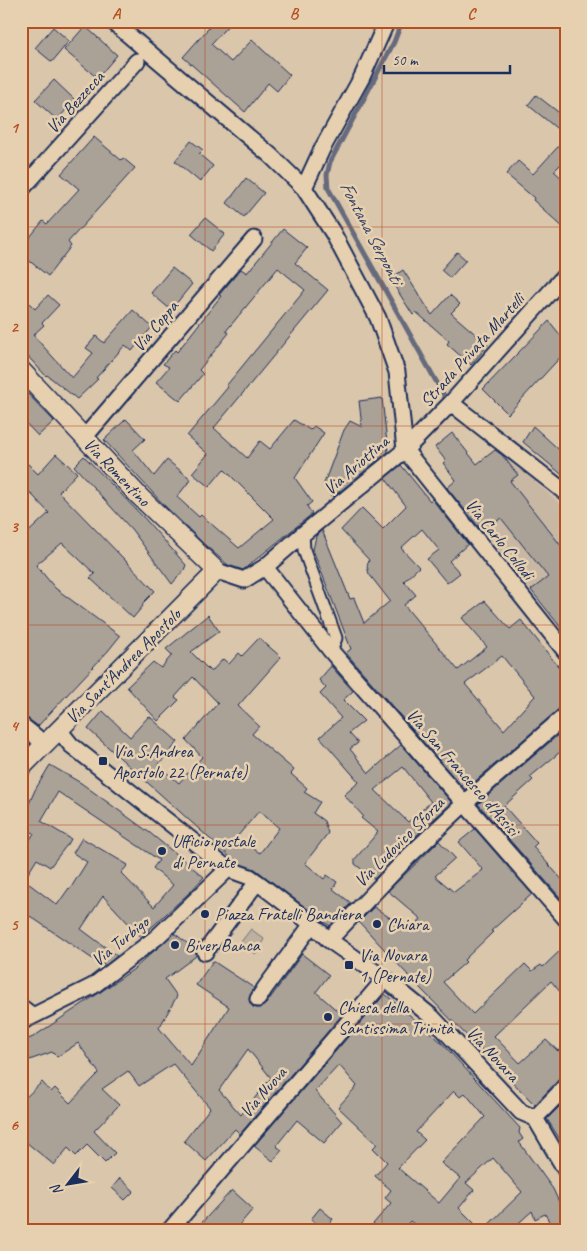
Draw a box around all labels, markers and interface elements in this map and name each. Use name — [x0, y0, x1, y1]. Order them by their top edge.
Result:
text: A — [112, 4, 122, 24]
text: B — [290, 4, 300, 24]
text: C — [467, 4, 477, 24]
scale bar — [384, 42, 511, 74]
text: 50 m — [392, 51, 419, 70]
street label: Via Bezzecca — [41, 65, 110, 138]
text: 1 — [10, 118, 19, 138]
water label: Fontana Serponti — [334, 177, 410, 292]
street label: Strada Privata Martelli — [415, 287, 531, 411]
street label: Via Coppa — [127, 295, 184, 356]
text: 2 — [10, 317, 19, 337]
street label: Via Ariottina — [319, 430, 394, 499]
street label: Via Romentino — [79, 433, 156, 512]
street label: Via Carlo Collodi — [461, 494, 541, 586]
text: 3 — [10, 517, 19, 537]
street label: Via Sant'Andrea Apostolo — [61, 603, 186, 728]
street label: Via San Francesco d'Assisi — [402, 704, 526, 842]
text: 4 — [10, 716, 19, 736]
place label: Via S.Andrea Apostolo 22 (Pernate) — [113, 740, 248, 783]
marker: Via S.Andrea Apostolo 22 (Pernate) — [97, 755, 109, 767]
street label: Via Ludovico Sforza — [349, 791, 450, 892]
place label: Ufficio postale di Pernate — [172, 830, 256, 873]
marker: Ufficio postale di Pernate — [156, 845, 168, 857]
place label: Piazza Fratelli Bandiera — [215, 903, 362, 925]
marker: Piazza Fratelli Bandiera — [199, 908, 211, 920]
street label: Via Turbigo — [87, 910, 154, 971]
place label: Chiara — [387, 913, 430, 935]
text: 5 — [11, 915, 20, 935]
marker: Chiara — [371, 918, 383, 930]
place label: Biver Banca — [185, 934, 261, 956]
marker: Biver Banca — [169, 939, 181, 951]
place label: Via Novara 1 (Pernate) — [359, 944, 432, 987]
marker: Via Novara 1 (Pernate) — [343, 959, 355, 971]
place label: Chiesa della Santissima Trinità — [338, 996, 454, 1039]
marker: Chiesa della Santissima Trinità — [322, 1011, 334, 1023]
street label: Via Novara — [462, 1022, 525, 1088]
street label: Via Nuova — [235, 1061, 292, 1122]
text: 6 — [10, 1115, 19, 1135]
north arrow — [42, 1158, 92, 1208]
text: N — [47, 1180, 67, 1199]

